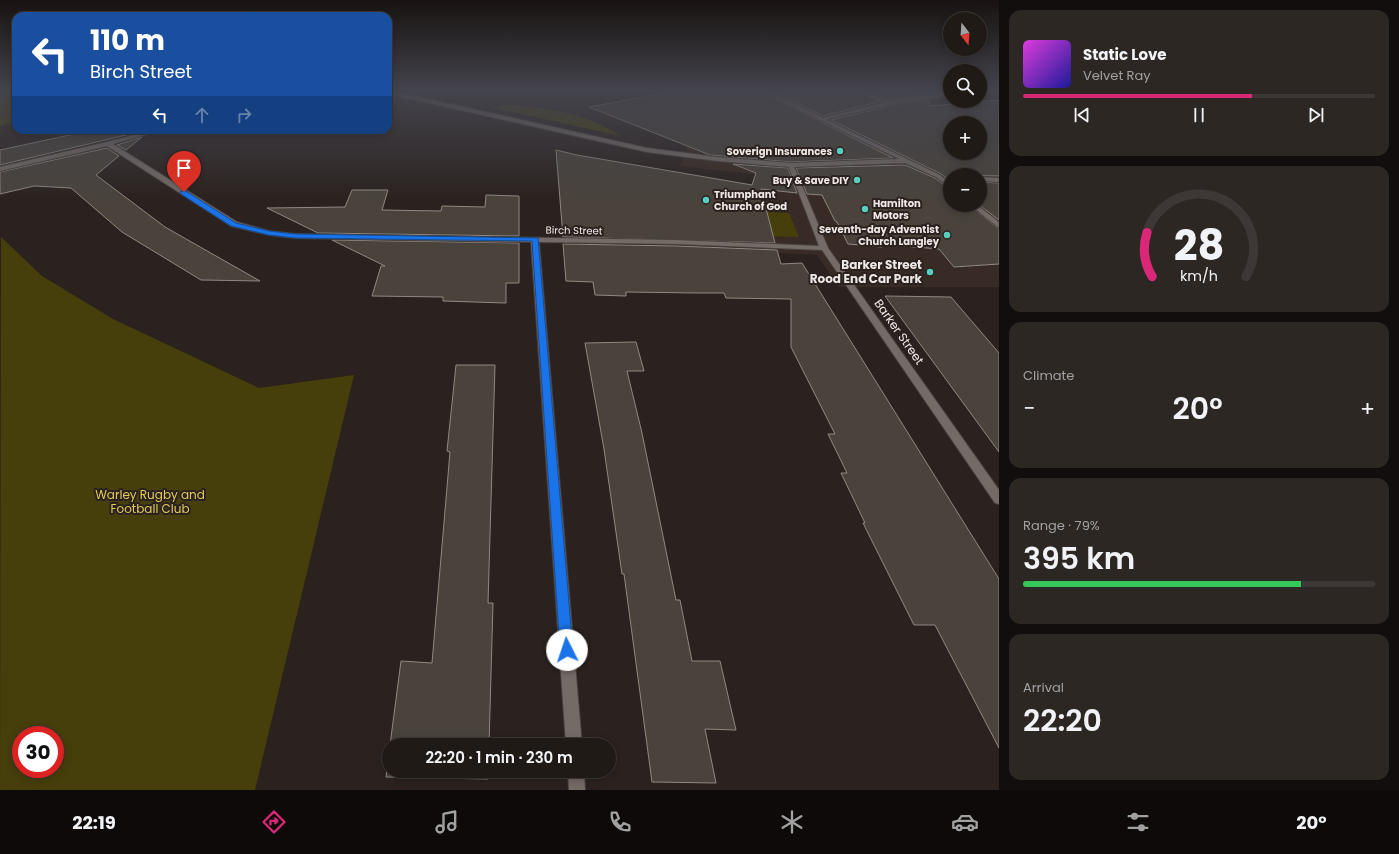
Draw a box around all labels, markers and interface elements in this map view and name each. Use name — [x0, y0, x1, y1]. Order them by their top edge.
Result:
north arrow — [943, 12, 987, 56]
map controls — [943, 12, 987, 212]
text: 110 m — [90, 21, 165, 60]
icon: left — [24, 28, 76, 80]
text: Static Love — [1083, 44, 1167, 65]
text: Birch Street — [90, 59, 192, 84]
button: search — [943, 64, 987, 108]
text: Velvet Ray — [1083, 66, 1151, 85]
icon: left — [149, 104, 171, 126]
icon: ahead — [191, 104, 213, 126]
icon: right — [233, 104, 255, 126]
icon: previous — [1071, 104, 1093, 126]
icon: pause — [1188, 104, 1210, 126]
icon: next — [1305, 104, 1327, 126]
button: + — [943, 116, 987, 160]
place label: Soverign Insurances — [727, 144, 832, 159]
marker: Soverign Insurances — [835, 146, 845, 156]
pin — [167, 151, 201, 192]
icon: arrive — [173, 157, 195, 179]
button: − — [943, 168, 987, 212]
place label: Buy & Save DIY — [773, 173, 849, 188]
marker: Buy & Save DIY — [852, 175, 862, 185]
place label: Triumphant Church of God — [714, 187, 787, 214]
marker: Triumphant Church of God — [701, 195, 711, 205]
place label: Hamilton Motors — [873, 196, 921, 223]
marker: Hamilton Motors — [860, 204, 870, 214]
text: 28 — [1174, 216, 1224, 275]
place label: Seventh-day Adventist Church Langley — [819, 222, 940, 249]
street label: Birch Street — [545, 223, 603, 239]
marker: Seventh-day Adventist Church Langley — [942, 230, 952, 240]
place label: Barker Street Rood End Car Park — [810, 256, 923, 287]
text: km/h — [1180, 266, 1218, 286]
marker: Barker Street Rood End Car Park — [925, 267, 935, 277]
street label: Barker Street — [871, 296, 928, 368]
text: Climate — [1023, 366, 1074, 385]
text: 20° — [1173, 387, 1223, 430]
text: − — [1023, 393, 1035, 424]
text: + — [1360, 393, 1375, 424]
park label: Warley Rugby and Football Club — [95, 486, 205, 517]
text: Range · 79% — [1023, 516, 1100, 535]
text: 395 km — [1023, 537, 1135, 580]
position arrow — [546, 629, 588, 671]
text: Arrival — [1023, 678, 1064, 697]
text: 22:20 — [1023, 699, 1102, 742]
speed limit sign: 30 — [12, 726, 64, 778]
text: 22:20 · 1 min · 230 m — [425, 747, 573, 768]
icon: directions — [260, 808, 288, 836]
icon: music — [433, 808, 461, 836]
icon: phone — [606, 808, 634, 836]
icon: climate — [778, 808, 806, 836]
icon: car — [951, 808, 979, 836]
icon: filters — [1124, 808, 1152, 836]
text: 22:19 — [72, 810, 116, 835]
text: 20° — [1296, 810, 1327, 835]

